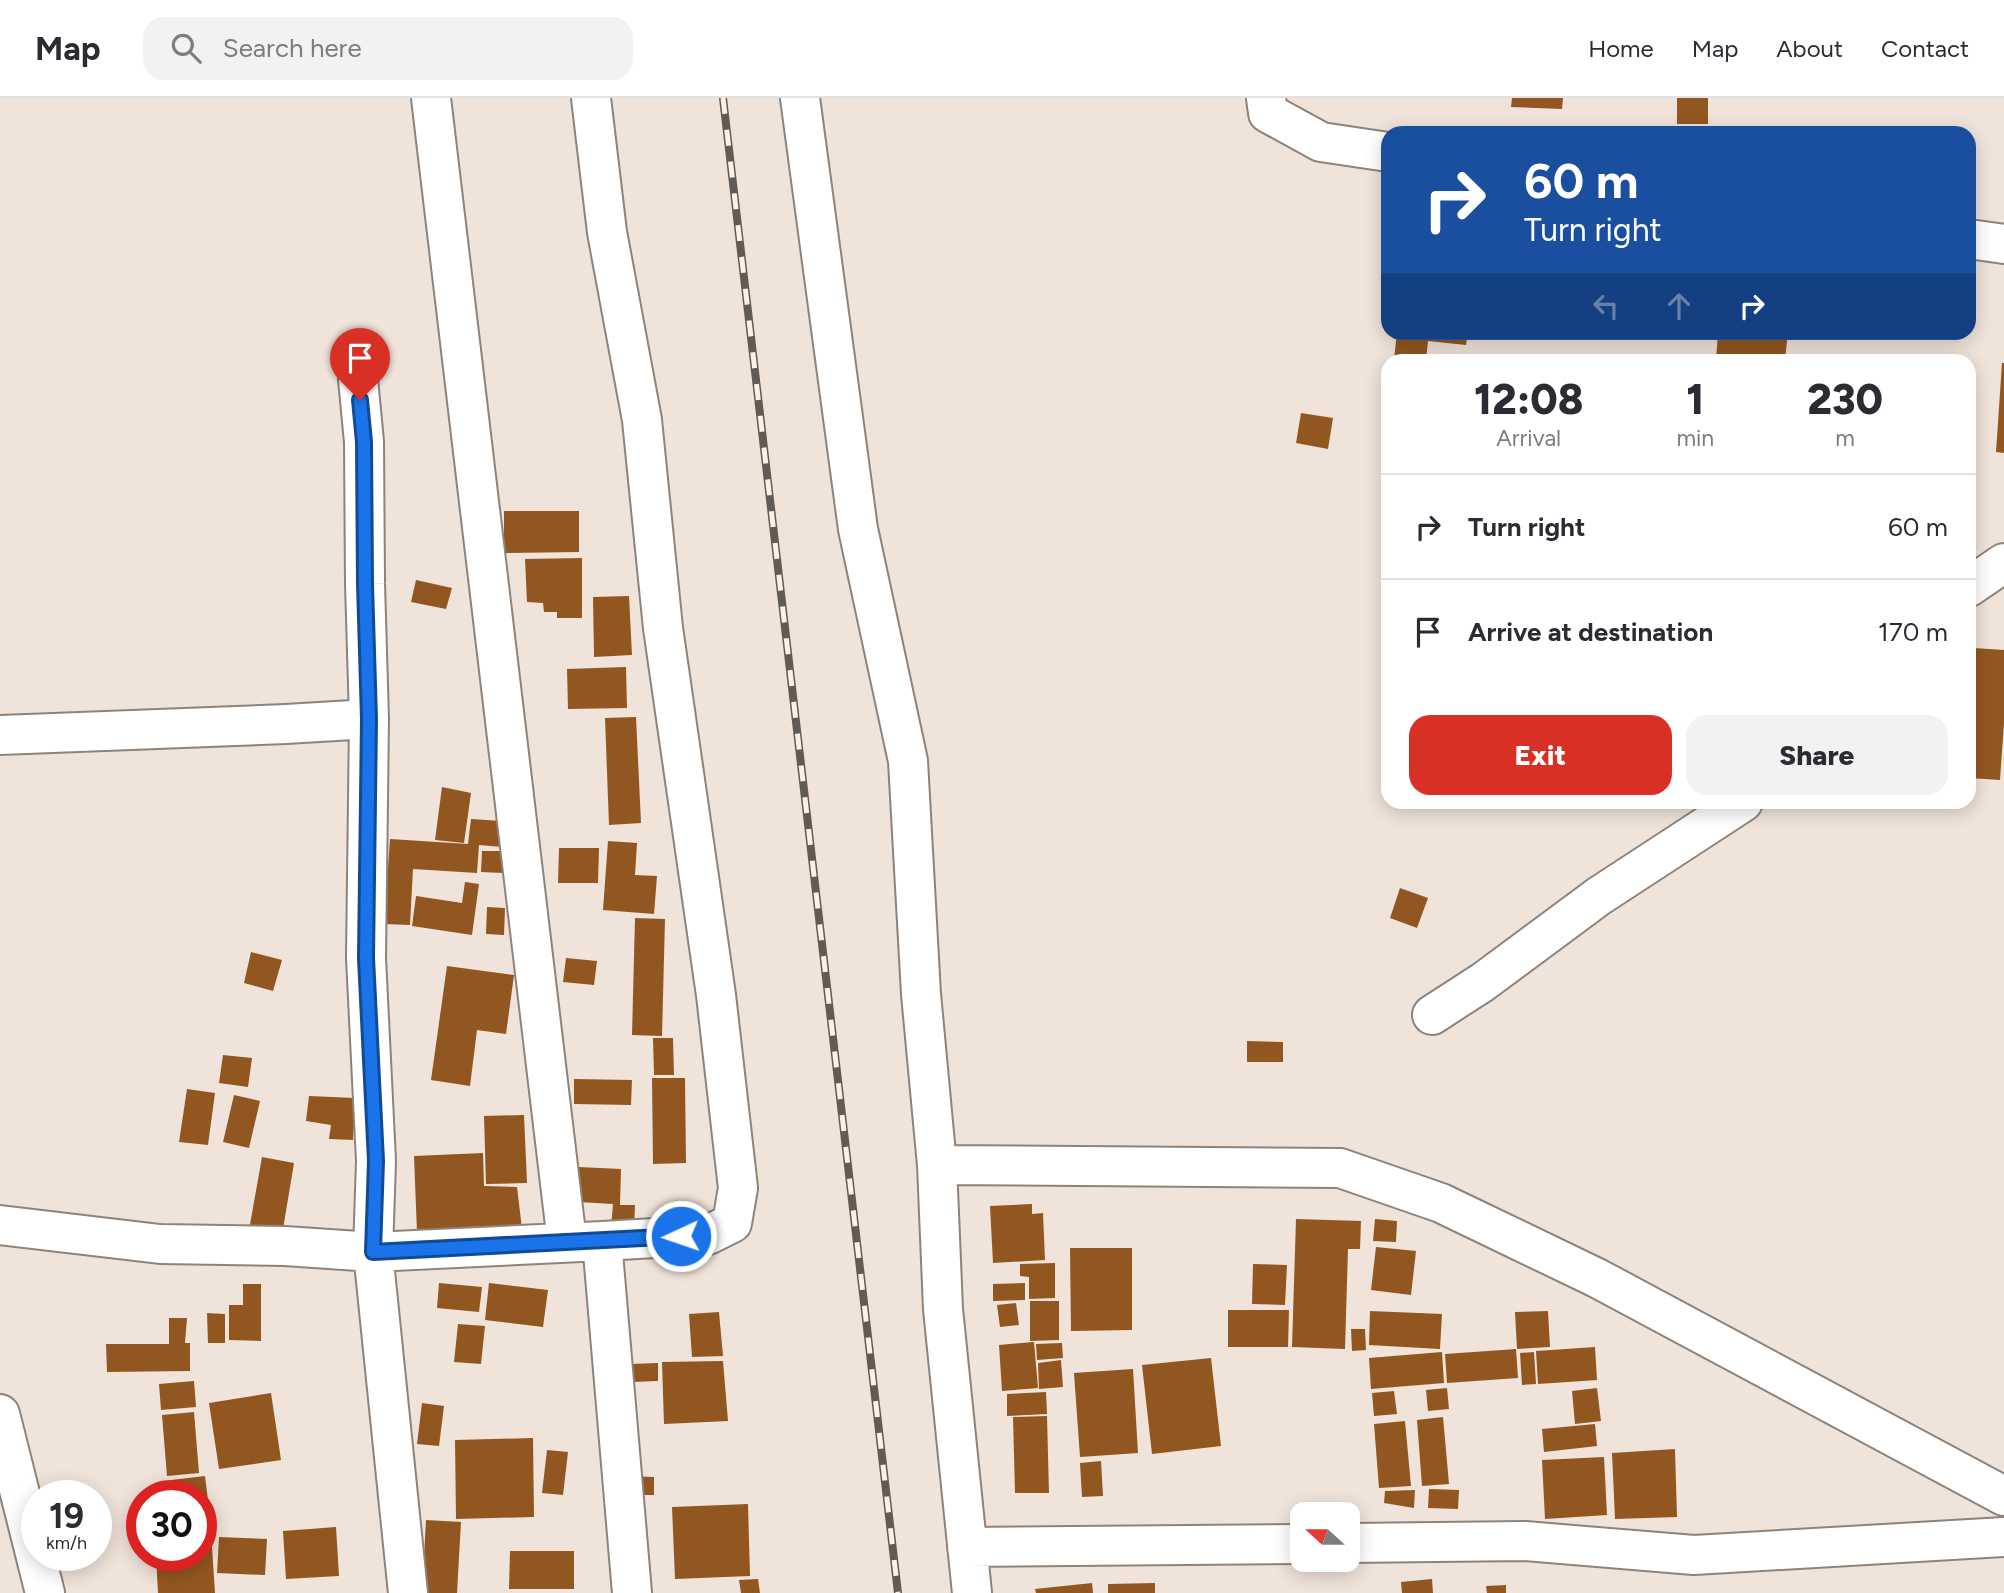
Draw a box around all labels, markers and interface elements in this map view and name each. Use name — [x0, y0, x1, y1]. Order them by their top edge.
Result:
search box — [143, 17, 633, 80]
text: Map — [35, 29, 101, 68]
icon: search — [167, 29, 205, 67]
text: Search here — [223, 32, 362, 64]
text: Home — [1588, 34, 1654, 63]
text: Map — [1692, 34, 1738, 63]
text: About — [1776, 34, 1843, 63]
text: Contact — [1881, 34, 1969, 63]
text: 60 m — [1524, 151, 1639, 210]
icon: right — [1409, 154, 1500, 245]
text: Turn right — [1524, 211, 1662, 249]
icon: left — [1587, 287, 1625, 325]
icon: ahead — [1660, 287, 1698, 325]
icon: right — [1733, 287, 1771, 325]
pin — [330, 328, 390, 400]
icon: arrive — [341, 339, 379, 377]
text: 12:08 — [1474, 374, 1583, 425]
text: 1 — [1686, 374, 1704, 425]
text: 230 — [1807, 374, 1883, 425]
text: Arrival — [1496, 424, 1561, 452]
text: min — [1676, 424, 1714, 452]
text: m — [1835, 424, 1855, 452]
icon: right — [1409, 508, 1447, 546]
text: Turn right — [1468, 511, 1585, 543]
text: 60 m — [1888, 511, 1948, 543]
icon: arrive — [1409, 613, 1447, 651]
text: Arrive at destination — [1468, 616, 1713, 648]
text: 170 m — [1878, 616, 1948, 648]
button: Exit — [1409, 715, 1672, 795]
button: Share — [1686, 715, 1948, 795]
position arrow — [644, 1199, 718, 1273]
speed limit sign: 30 — [126, 1480, 217, 1571]
text: 19 — [49, 1495, 84, 1537]
north arrow — [1290, 1502, 1360, 1572]
map controls — [1290, 1502, 1360, 1572]
text: km/h — [46, 1532, 87, 1554]

